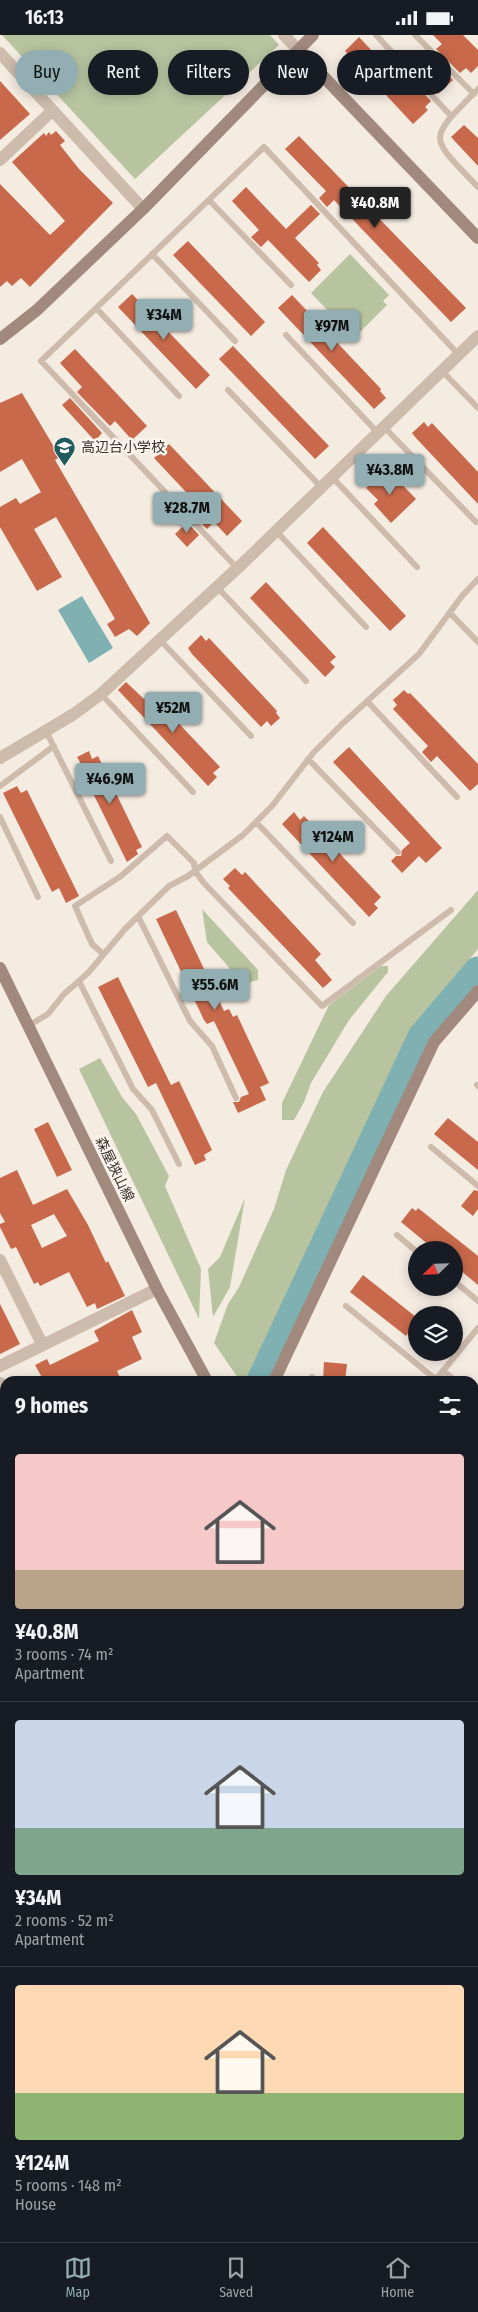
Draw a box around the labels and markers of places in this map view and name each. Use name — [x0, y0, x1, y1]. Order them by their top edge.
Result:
pin: ¥40.8M — [334, 187, 416, 229]
pin: ¥34M — [134, 299, 194, 341]
pin: ¥97M — [302, 309, 362, 352]
school or university icon: 高辺台小学校 — [53, 435, 77, 466]
place label: 高辺台小学校 — [81, 439, 165, 456]
pin: ¥43.8M — [349, 453, 431, 496]
pin: ¥28.7M — [146, 491, 228, 534]
pin: ¥52M — [143, 691, 203, 734]
pin: ¥46.9M — [69, 763, 151, 805]
pin: ¥124M — [298, 821, 368, 863]
pin: ¥55.6M — [174, 969, 256, 1011]

